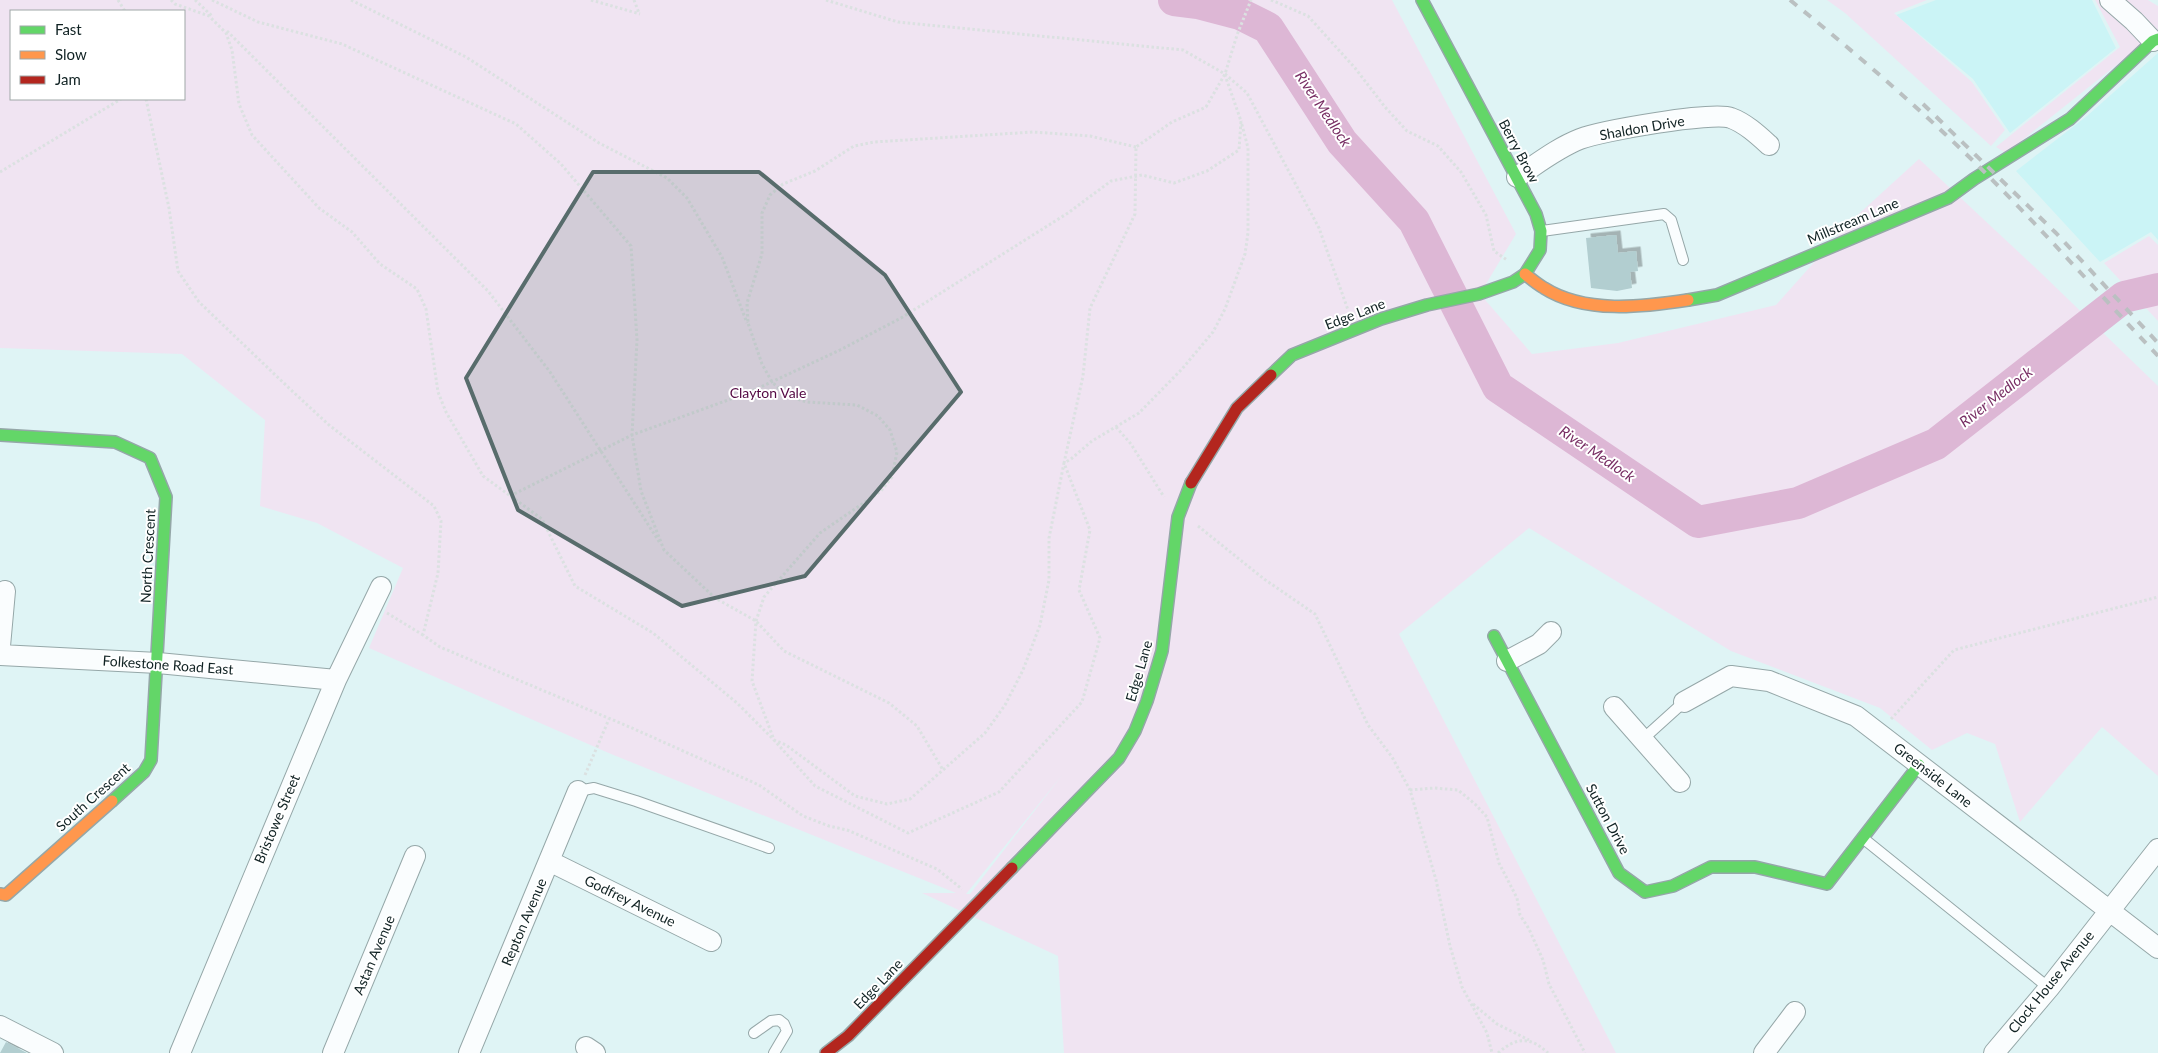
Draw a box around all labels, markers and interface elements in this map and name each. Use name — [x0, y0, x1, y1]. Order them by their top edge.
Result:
legend — [10, 10, 185, 100]
text: Fast — [55, 20, 82, 38]
text: Slow — [55, 45, 87, 63]
water label: River Medlock — [1292, 67, 1356, 151]
text: Jam — [55, 70, 81, 88]
street label: Shaldon Drive — [1598, 112, 1686, 143]
street label: Berry Brow — [1496, 116, 1543, 185]
street label: Millstream Lane — [1805, 194, 1901, 247]
street label: Edge Lane — [1322, 294, 1387, 333]
water label: River Medlock — [1955, 362, 2036, 430]
park label: Clayton Vale — [730, 384, 806, 401]
water label: River Medlock — [1556, 421, 1640, 486]
street label: North Crescent — [137, 508, 158, 603]
street label: Edge Lane — [1122, 638, 1155, 704]
street label: Folkestone Road East — [102, 651, 234, 678]
street label: Greenside Lane — [1891, 739, 1976, 811]
street label: South Crescent — [52, 759, 133, 834]
street label: Bristowe Street — [250, 772, 303, 866]
street label: Sutton Drive — [1583, 781, 1634, 857]
street label: Godfrey Avenue — [582, 871, 679, 930]
street label: Repton Avenue — [497, 875, 550, 968]
street label: Astan Avenue — [349, 912, 398, 997]
street label: Clock House Avenue — [2004, 927, 2097, 1036]
street label: Edge Lane — [850, 955, 906, 1012]

